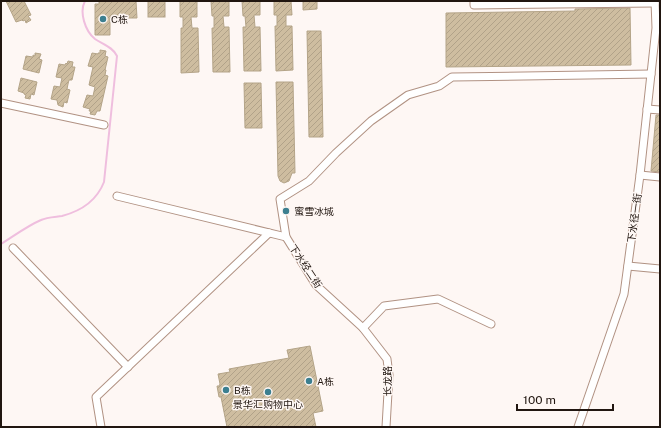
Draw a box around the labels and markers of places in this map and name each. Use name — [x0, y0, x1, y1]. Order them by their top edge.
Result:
place label: C栋 — [111, 13, 128, 25]
marker: C栋 — [98, 14, 108, 24]
place label: 蜜雪冰城 — [294, 205, 334, 217]
marker: 蜜雪冰城 — [281, 206, 291, 216]
place label: A栋 — [317, 375, 334, 387]
marker: A栋 — [304, 376, 314, 386]
place label: B栋 — [234, 384, 251, 396]
marker: B栋 — [221, 385, 231, 395]
marker: 景华汇购物中心 — [263, 387, 273, 397]
place label: 景华汇购物中心 — [233, 398, 303, 410]

